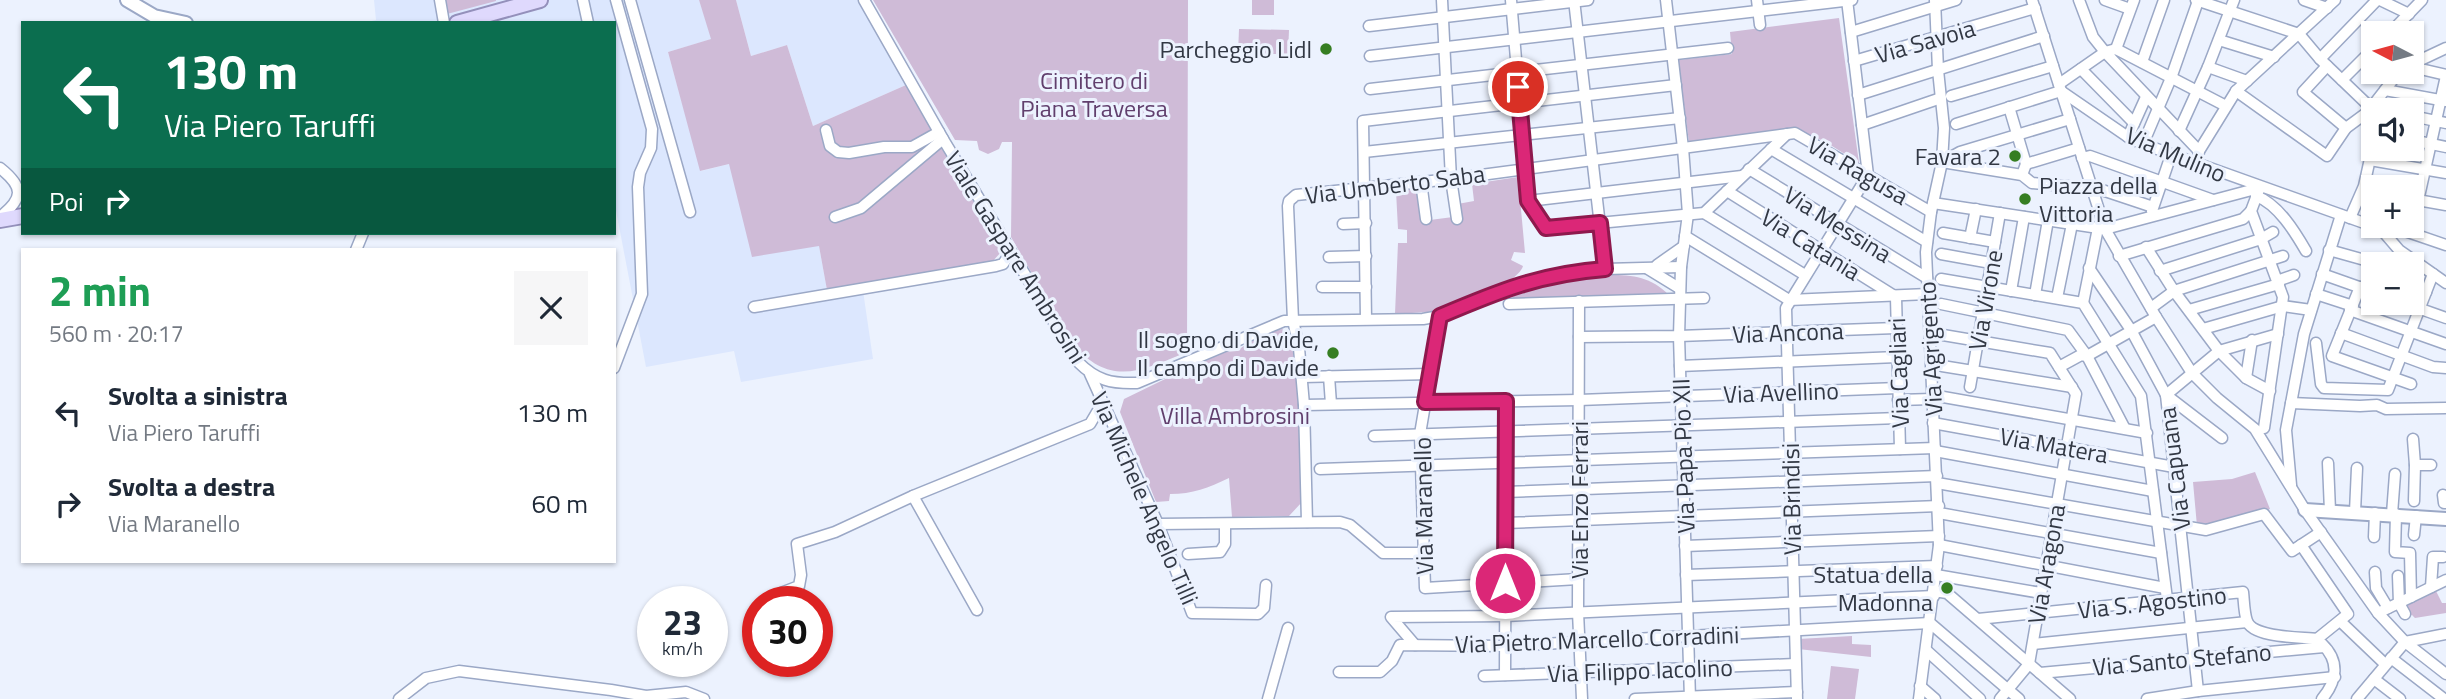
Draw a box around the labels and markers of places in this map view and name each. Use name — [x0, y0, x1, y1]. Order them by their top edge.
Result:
place label: Parcheggio Lidl — [1159, 31, 1312, 67]
marker: Parcheggio Lidl — [1318, 41, 1334, 57]
pin — [1488, 57, 1548, 117]
place label: Favara 2 — [1915, 138, 2001, 174]
marker: Favara 2 — [2007, 148, 2023, 164]
place label: Piazza della Vittoria — [2039, 167, 2158, 231]
marker: Piazza della Vittoria — [2017, 191, 2033, 207]
place label: Il sogno di Davide, Il campo di Davide — [1137, 321, 1319, 385]
marker: Il sogno di Davide, Il campo di Davide — [1325, 345, 1341, 361]
place label: Statua della Madonna — [1813, 556, 1933, 620]
marker: Statua della Madonna — [1939, 580, 1955, 596]

